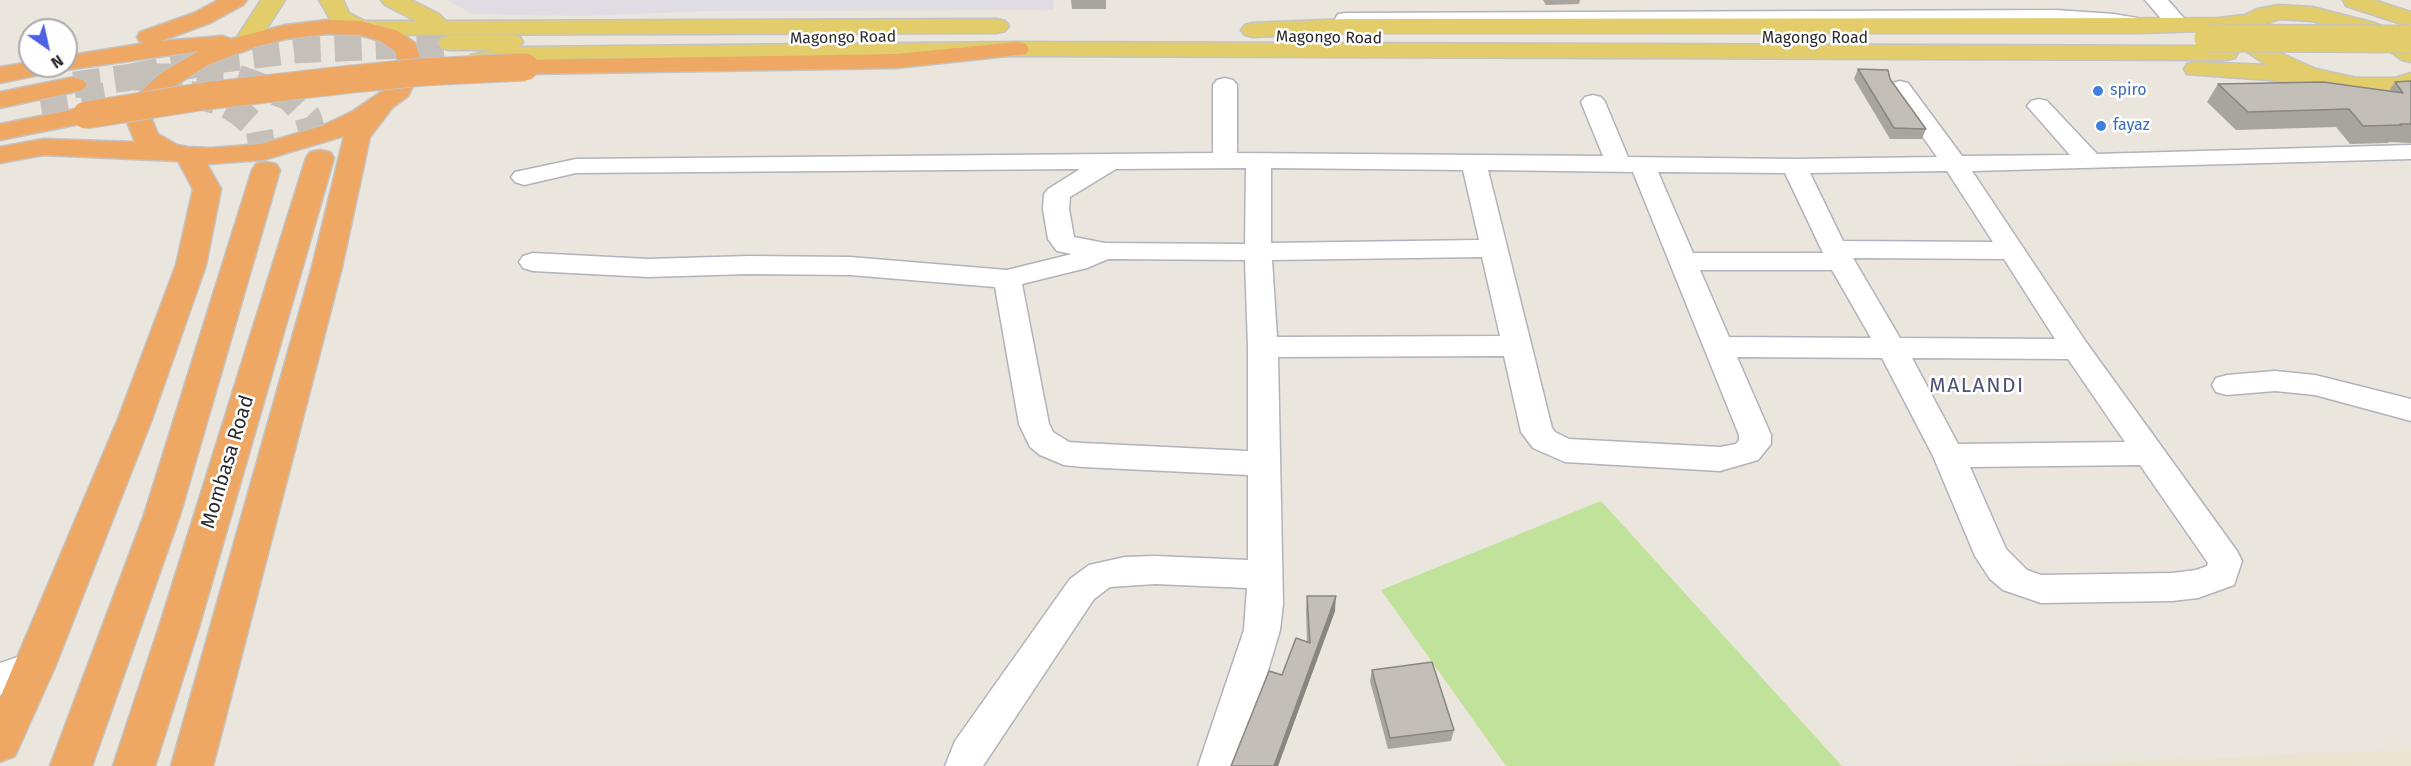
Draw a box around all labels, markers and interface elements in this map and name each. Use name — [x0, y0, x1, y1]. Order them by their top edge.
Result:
north arrow — [18, 18, 78, 78]
street label: Magongo Road — [790, 27, 896, 49]
street label: Magongo Road — [1276, 27, 1382, 49]
street label: Magongo Road — [1762, 29, 1868, 49]
text: N — [48, 51, 67, 73]
place label: spiro — [2110, 81, 2147, 101]
marker: spiro — [2091, 84, 2105, 98]
place label: fayaz — [2113, 116, 2150, 136]
marker: fayaz — [2094, 119, 2108, 133]
district label: MALANDI — [1929, 373, 2025, 399]
street label: Mombasa Road — [196, 392, 260, 532]

